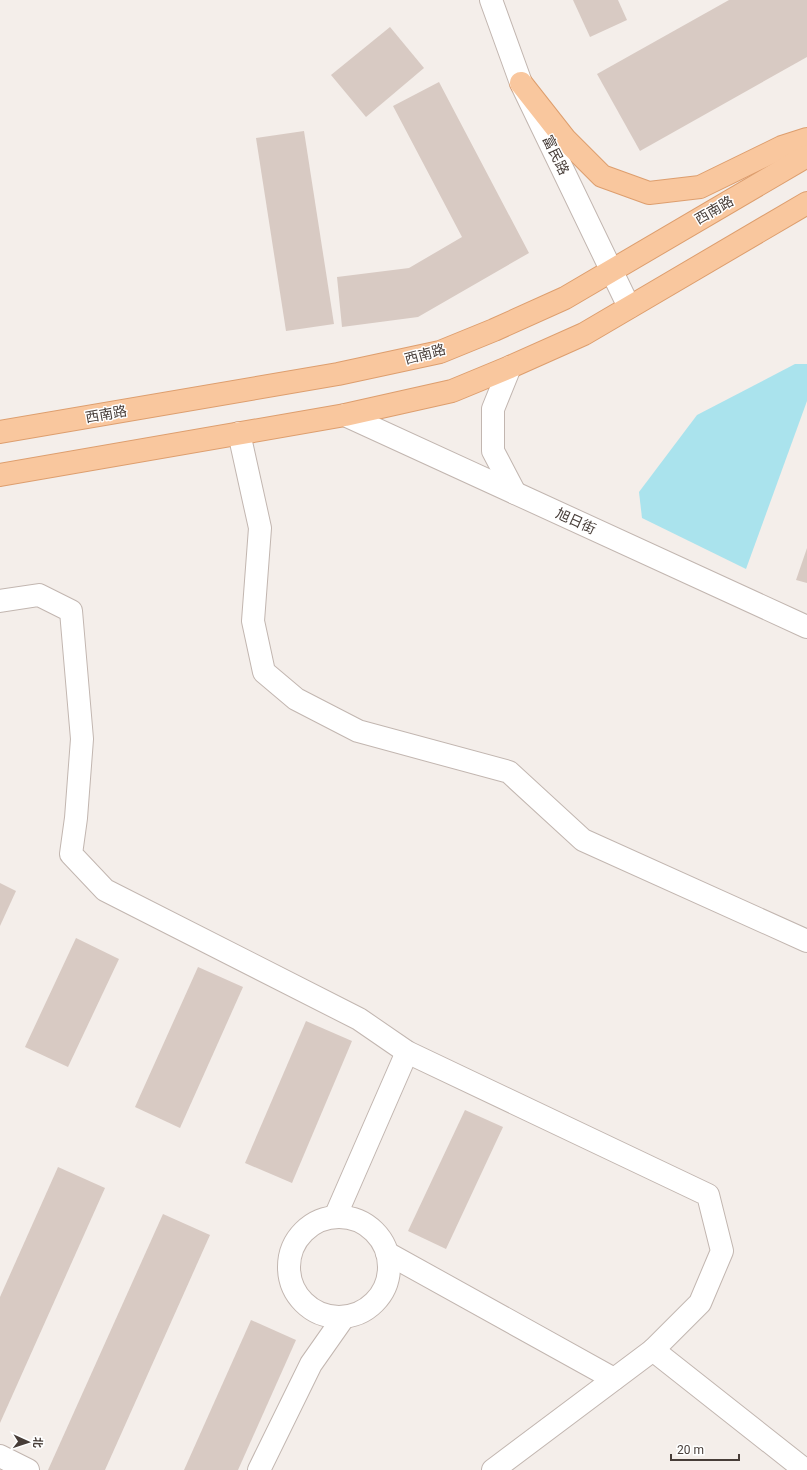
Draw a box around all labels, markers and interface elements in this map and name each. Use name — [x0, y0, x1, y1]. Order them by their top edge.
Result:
street label: 富民路 — [540, 133, 572, 177]
street label: 西南路 — [692, 193, 736, 227]
street label: 西南路 — [403, 341, 447, 367]
street label: 西南路 — [84, 402, 128, 426]
street label: 旭日街 — [554, 505, 598, 537]
north arrow — [8, 1422, 48, 1462]
scale bar — [671, 1436, 739, 1462]
text: 北 — [31, 1437, 44, 1448]
text: 20 m — [677, 1443, 704, 1457]

